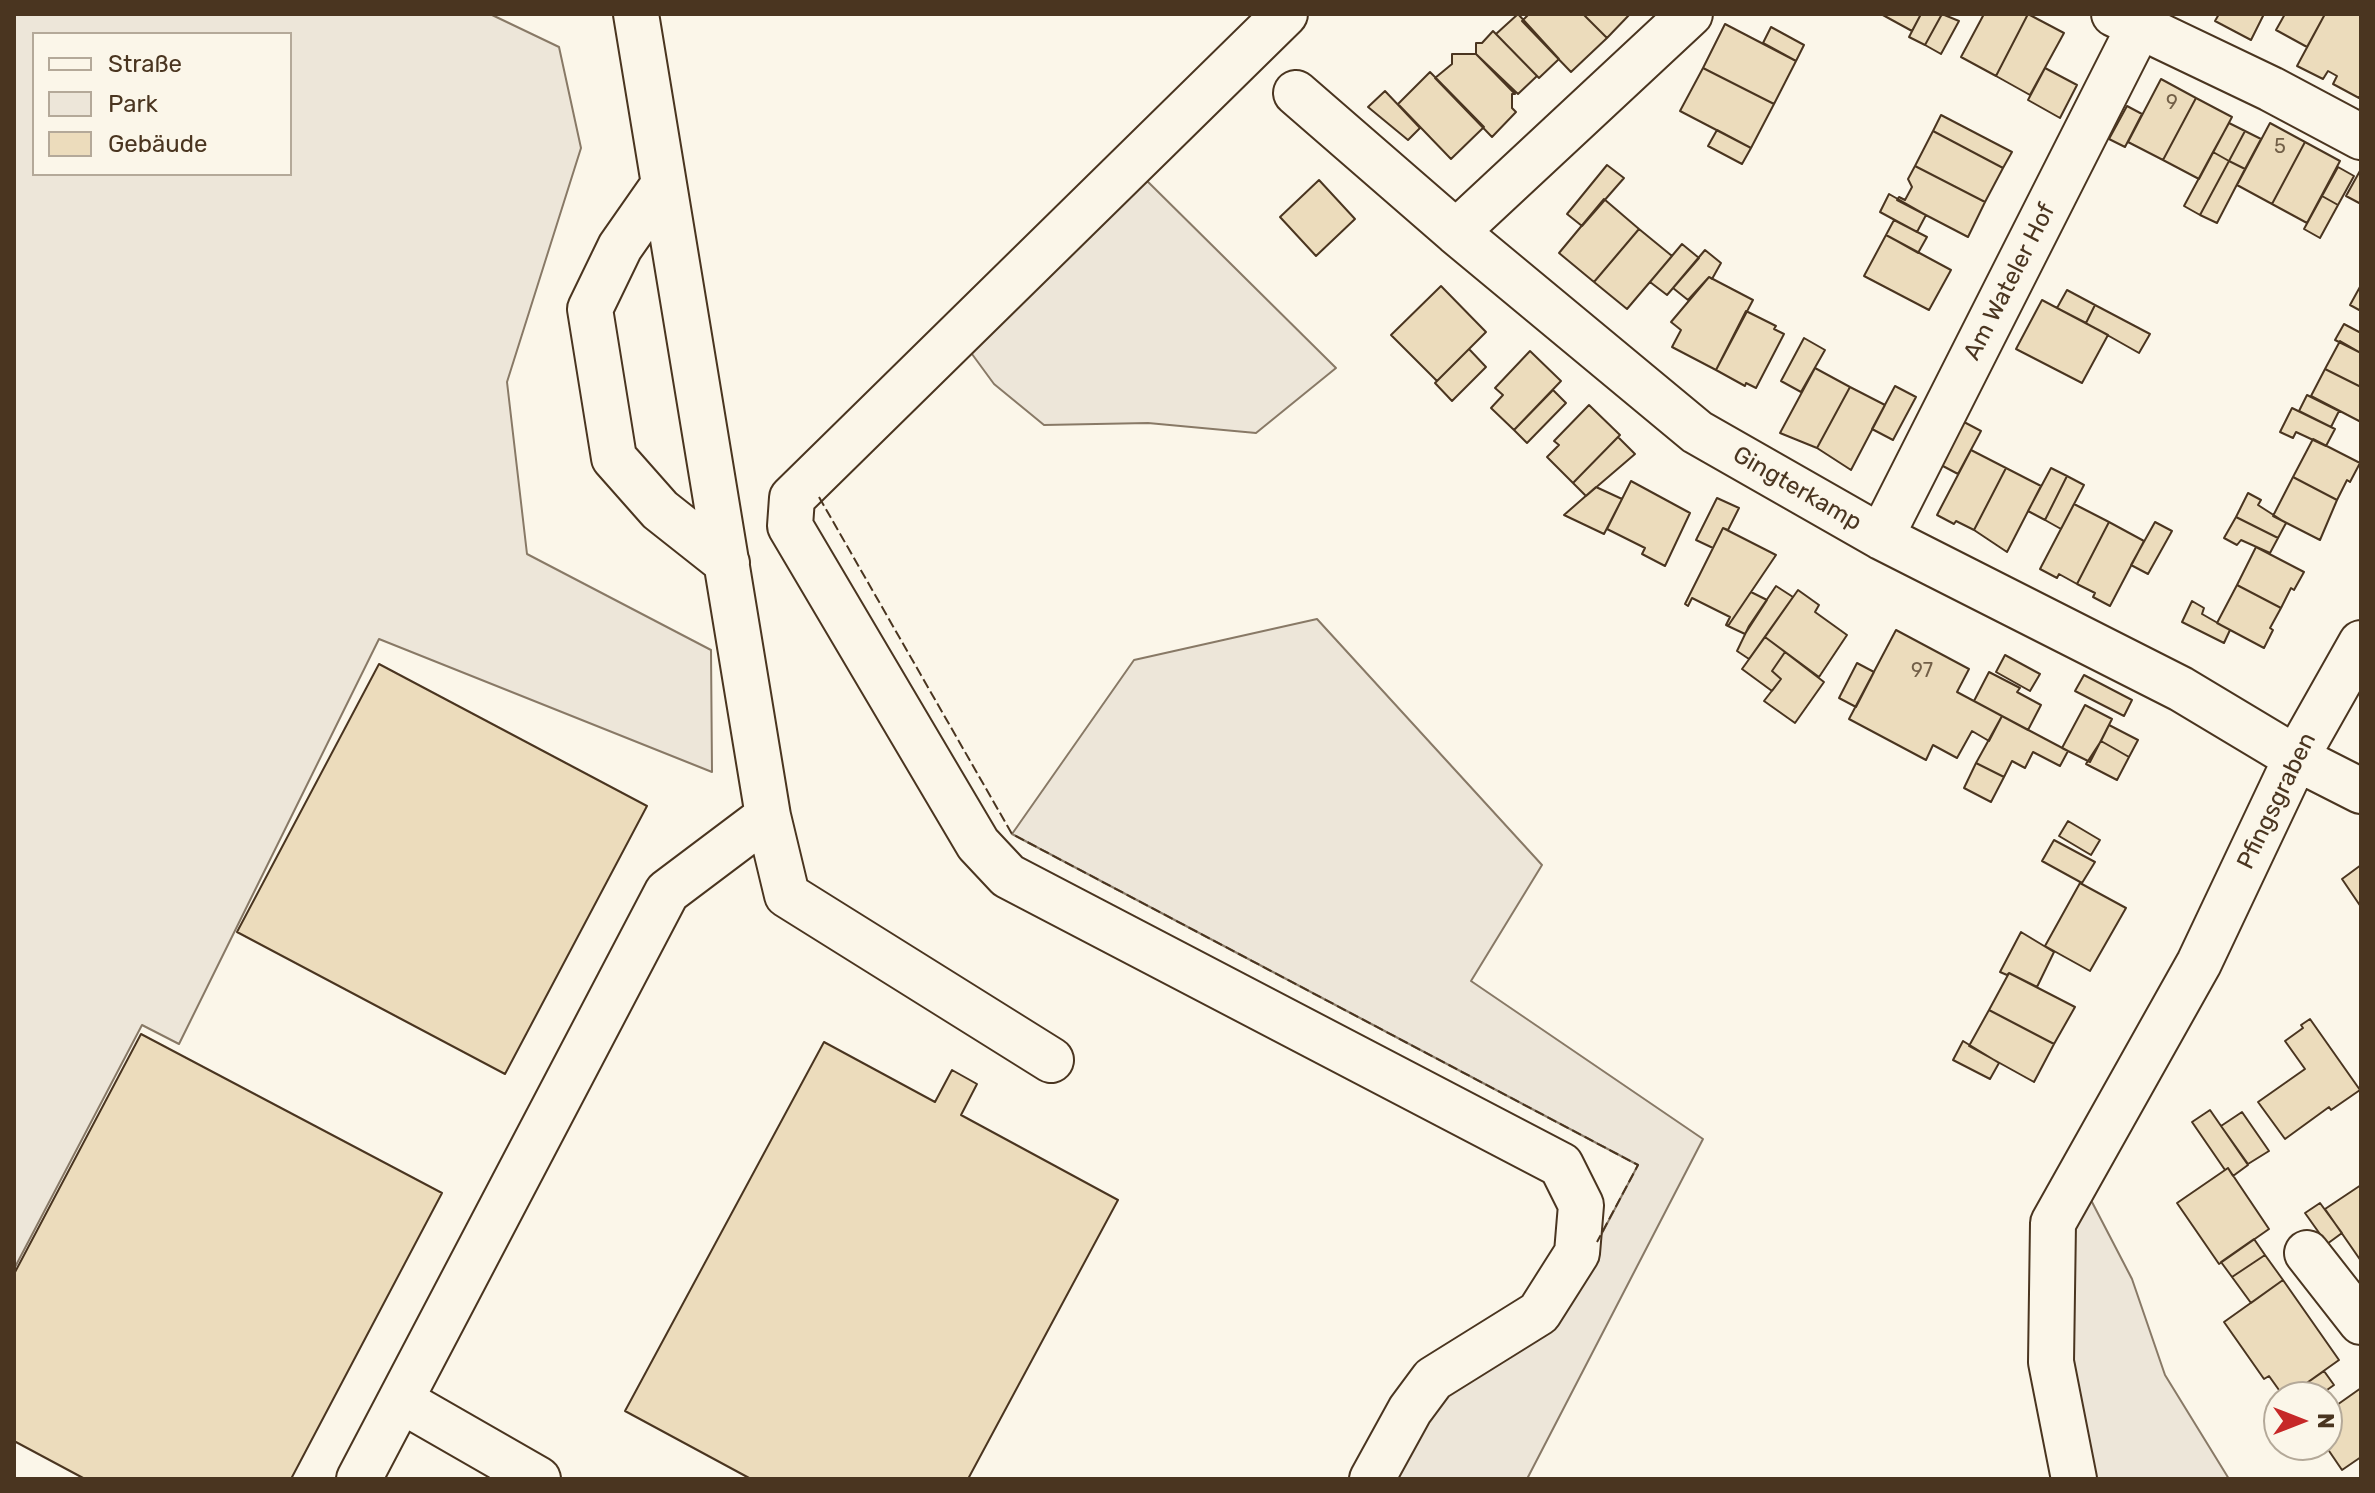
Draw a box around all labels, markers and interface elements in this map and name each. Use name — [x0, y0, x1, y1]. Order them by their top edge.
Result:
legend — [32, 32, 292, 176]
text: Straße — [108, 50, 182, 78]
text: Park — [108, 90, 158, 118]
house number: 9 — [2166, 91, 2178, 115]
text: Gebäude — [108, 130, 207, 158]
house number: 5 — [2274, 135, 2286, 159]
street label: Am Wateler Hof — [1958, 199, 2062, 365]
street label: Gingterkamp — [1727, 441, 1867, 537]
house number: 97 — [1911, 659, 1933, 683]
street label: Pfingsgraben — [2232, 728, 2322, 874]
north arrow — [2263, 1381, 2343, 1461]
text: N — [2312, 1413, 2339, 1429]

